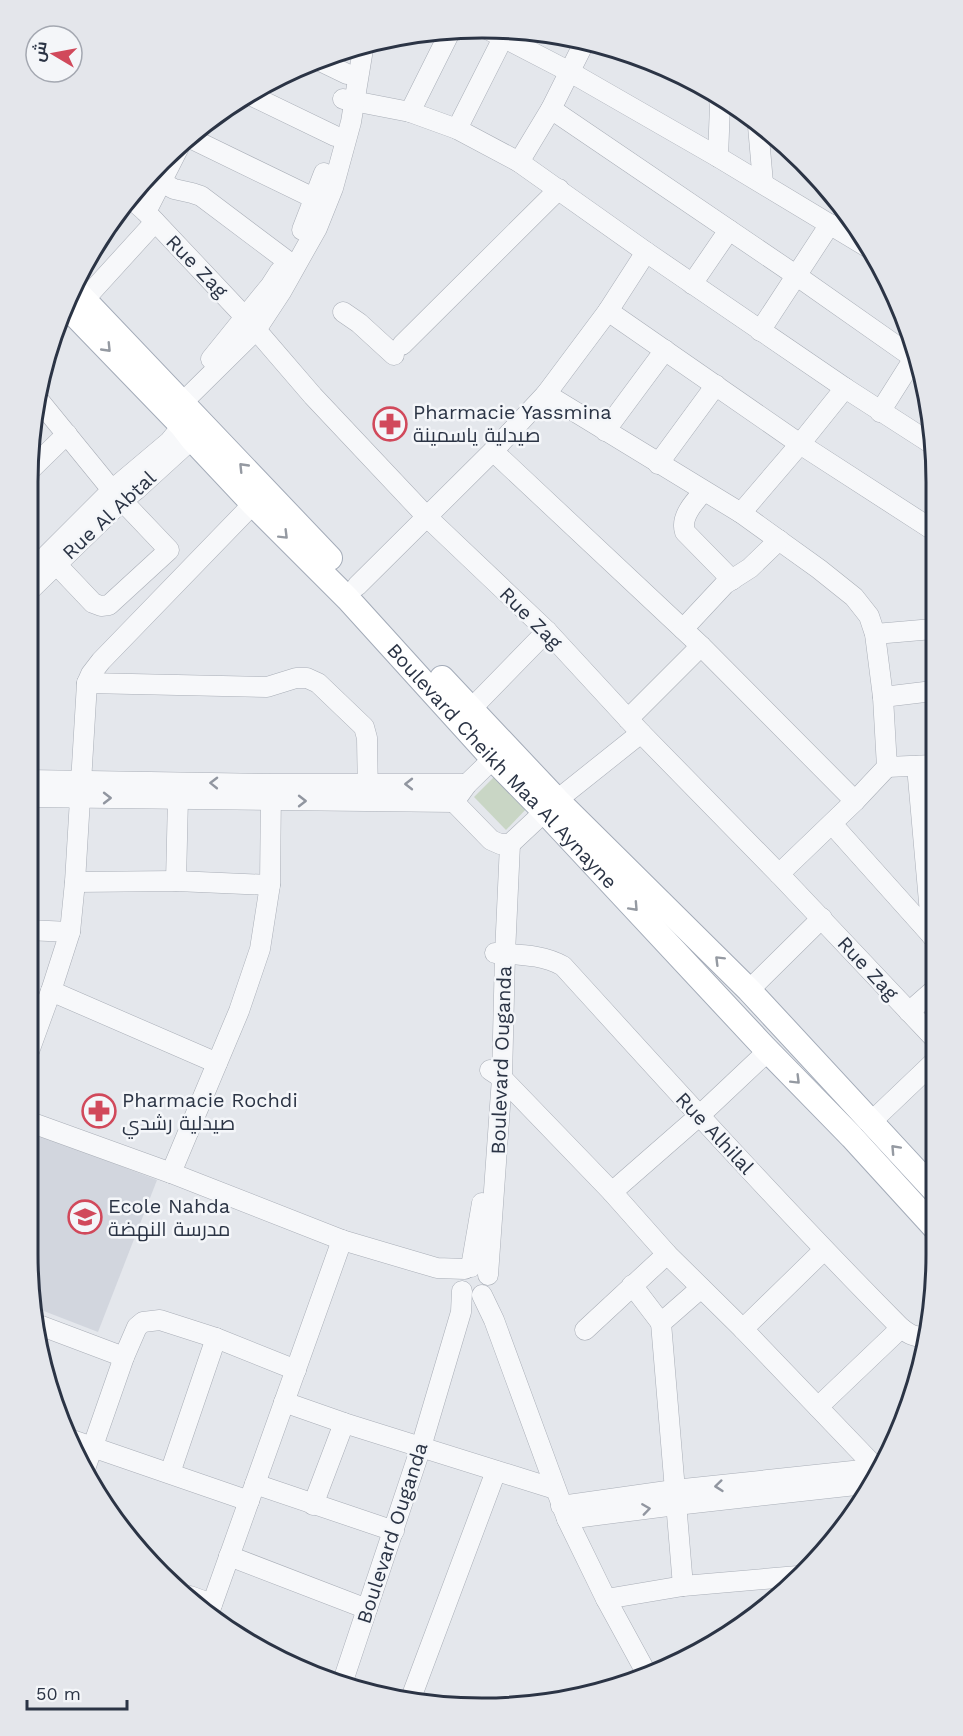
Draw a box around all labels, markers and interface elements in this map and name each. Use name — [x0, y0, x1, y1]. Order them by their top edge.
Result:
north arrow — [24, 24, 84, 84]
text: ش — [29, 40, 51, 63]
street label: Rue Zag — [161, 229, 233, 303]
one-way arrow — [100, 342, 111, 352]
place label: Pharmacie Yassmina صيدلية ياسمينة — [413, 400, 612, 447]
pharmacy icon: Pharmacie Yassmina صيدلية ياسمينة — [372, 406, 408, 442]
one-way arrow — [239, 464, 250, 474]
street label: Rue Al Abtal — [57, 466, 161, 564]
one-way arrow — [277, 528, 288, 539]
street label: Rue Zag — [495, 582, 567, 654]
street label: Boulevard Cheikh Maa Al Aynayne — [382, 638, 622, 894]
one-way arrow — [209, 776, 218, 789]
one-way arrow — [404, 778, 413, 790]
one-way arrow — [103, 792, 112, 804]
one-way arrow — [298, 794, 307, 807]
one-way arrow — [626, 900, 637, 911]
street label: Rue Zag — [833, 931, 904, 1005]
one-way arrow — [715, 956, 725, 967]
street label: Boulevard Ouganda — [486, 965, 516, 1155]
one-way arrow — [789, 1073, 800, 1083]
street label: Rue Alhilal — [671, 1087, 759, 1179]
place label: Pharmacie Rochdi صيدلية رشدي — [122, 1088, 298, 1139]
pharmacy icon: Pharmacie Rochdi صيدلية رشدي — [81, 1093, 117, 1129]
one-way arrow — [891, 1145, 902, 1156]
place label: Ecole Nahda مدرسة النهضة — [108, 1194, 230, 1242]
school or university icon: Ecole Nahda مدرسة النهضة — [67, 1199, 103, 1235]
street label: Boulevard Ouganda — [351, 1439, 433, 1627]
one-way arrow — [714, 1479, 723, 1491]
one-way arrow — [641, 1503, 650, 1515]
scale bar — [27, 1673, 128, 1711]
text: 50 m — [36, 1683, 81, 1704]

